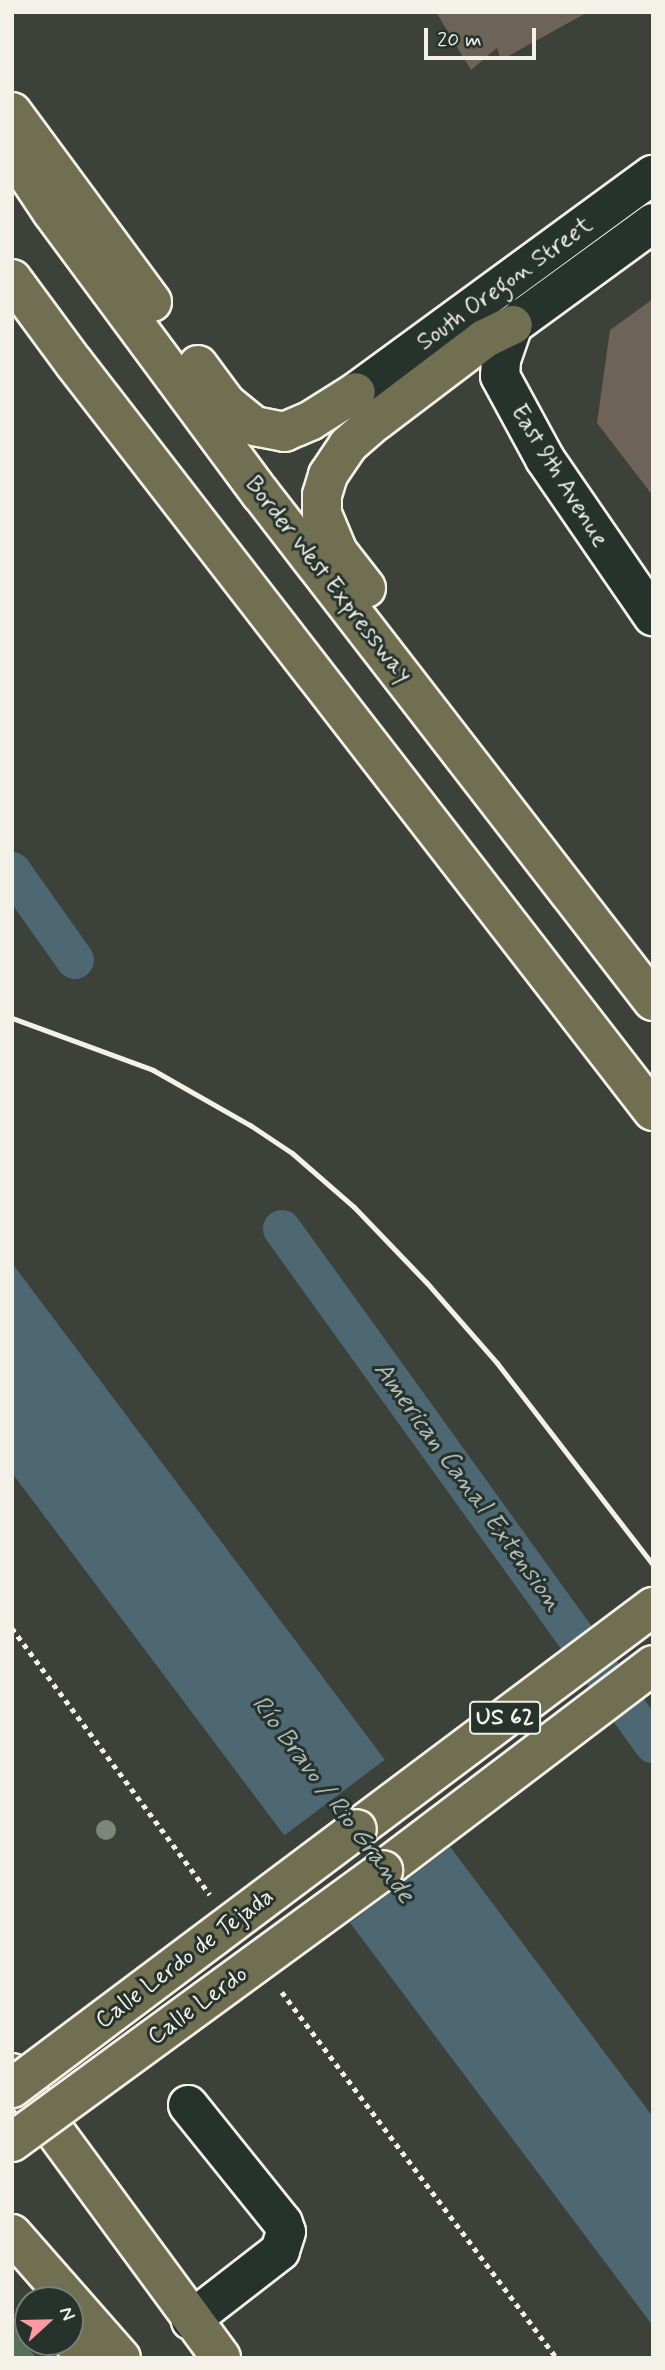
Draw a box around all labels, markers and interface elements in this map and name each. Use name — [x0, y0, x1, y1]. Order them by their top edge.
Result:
scale bar — [427, 14, 539, 58]
text: 20 m — [437, 26, 482, 54]
street label: South Oregon Street — [412, 211, 598, 357]
street label: East 9th Avenue — [504, 399, 614, 553]
street label: Border West Expressway — [238, 470, 418, 690]
water label: American Canal Extension — [367, 1358, 567, 1616]
water label: Río Bravo / Rio Grande — [244, 1690, 420, 1910]
road number: US 62 — [468, 1698, 542, 1737]
street label: Calle Lerdo de Tejada — [88, 1881, 282, 2037]
street label: Calle Lerdo — [142, 1960, 254, 2052]
north arrow — [14, 2286, 84, 2356]
text: N — [53, 2303, 81, 2324]

